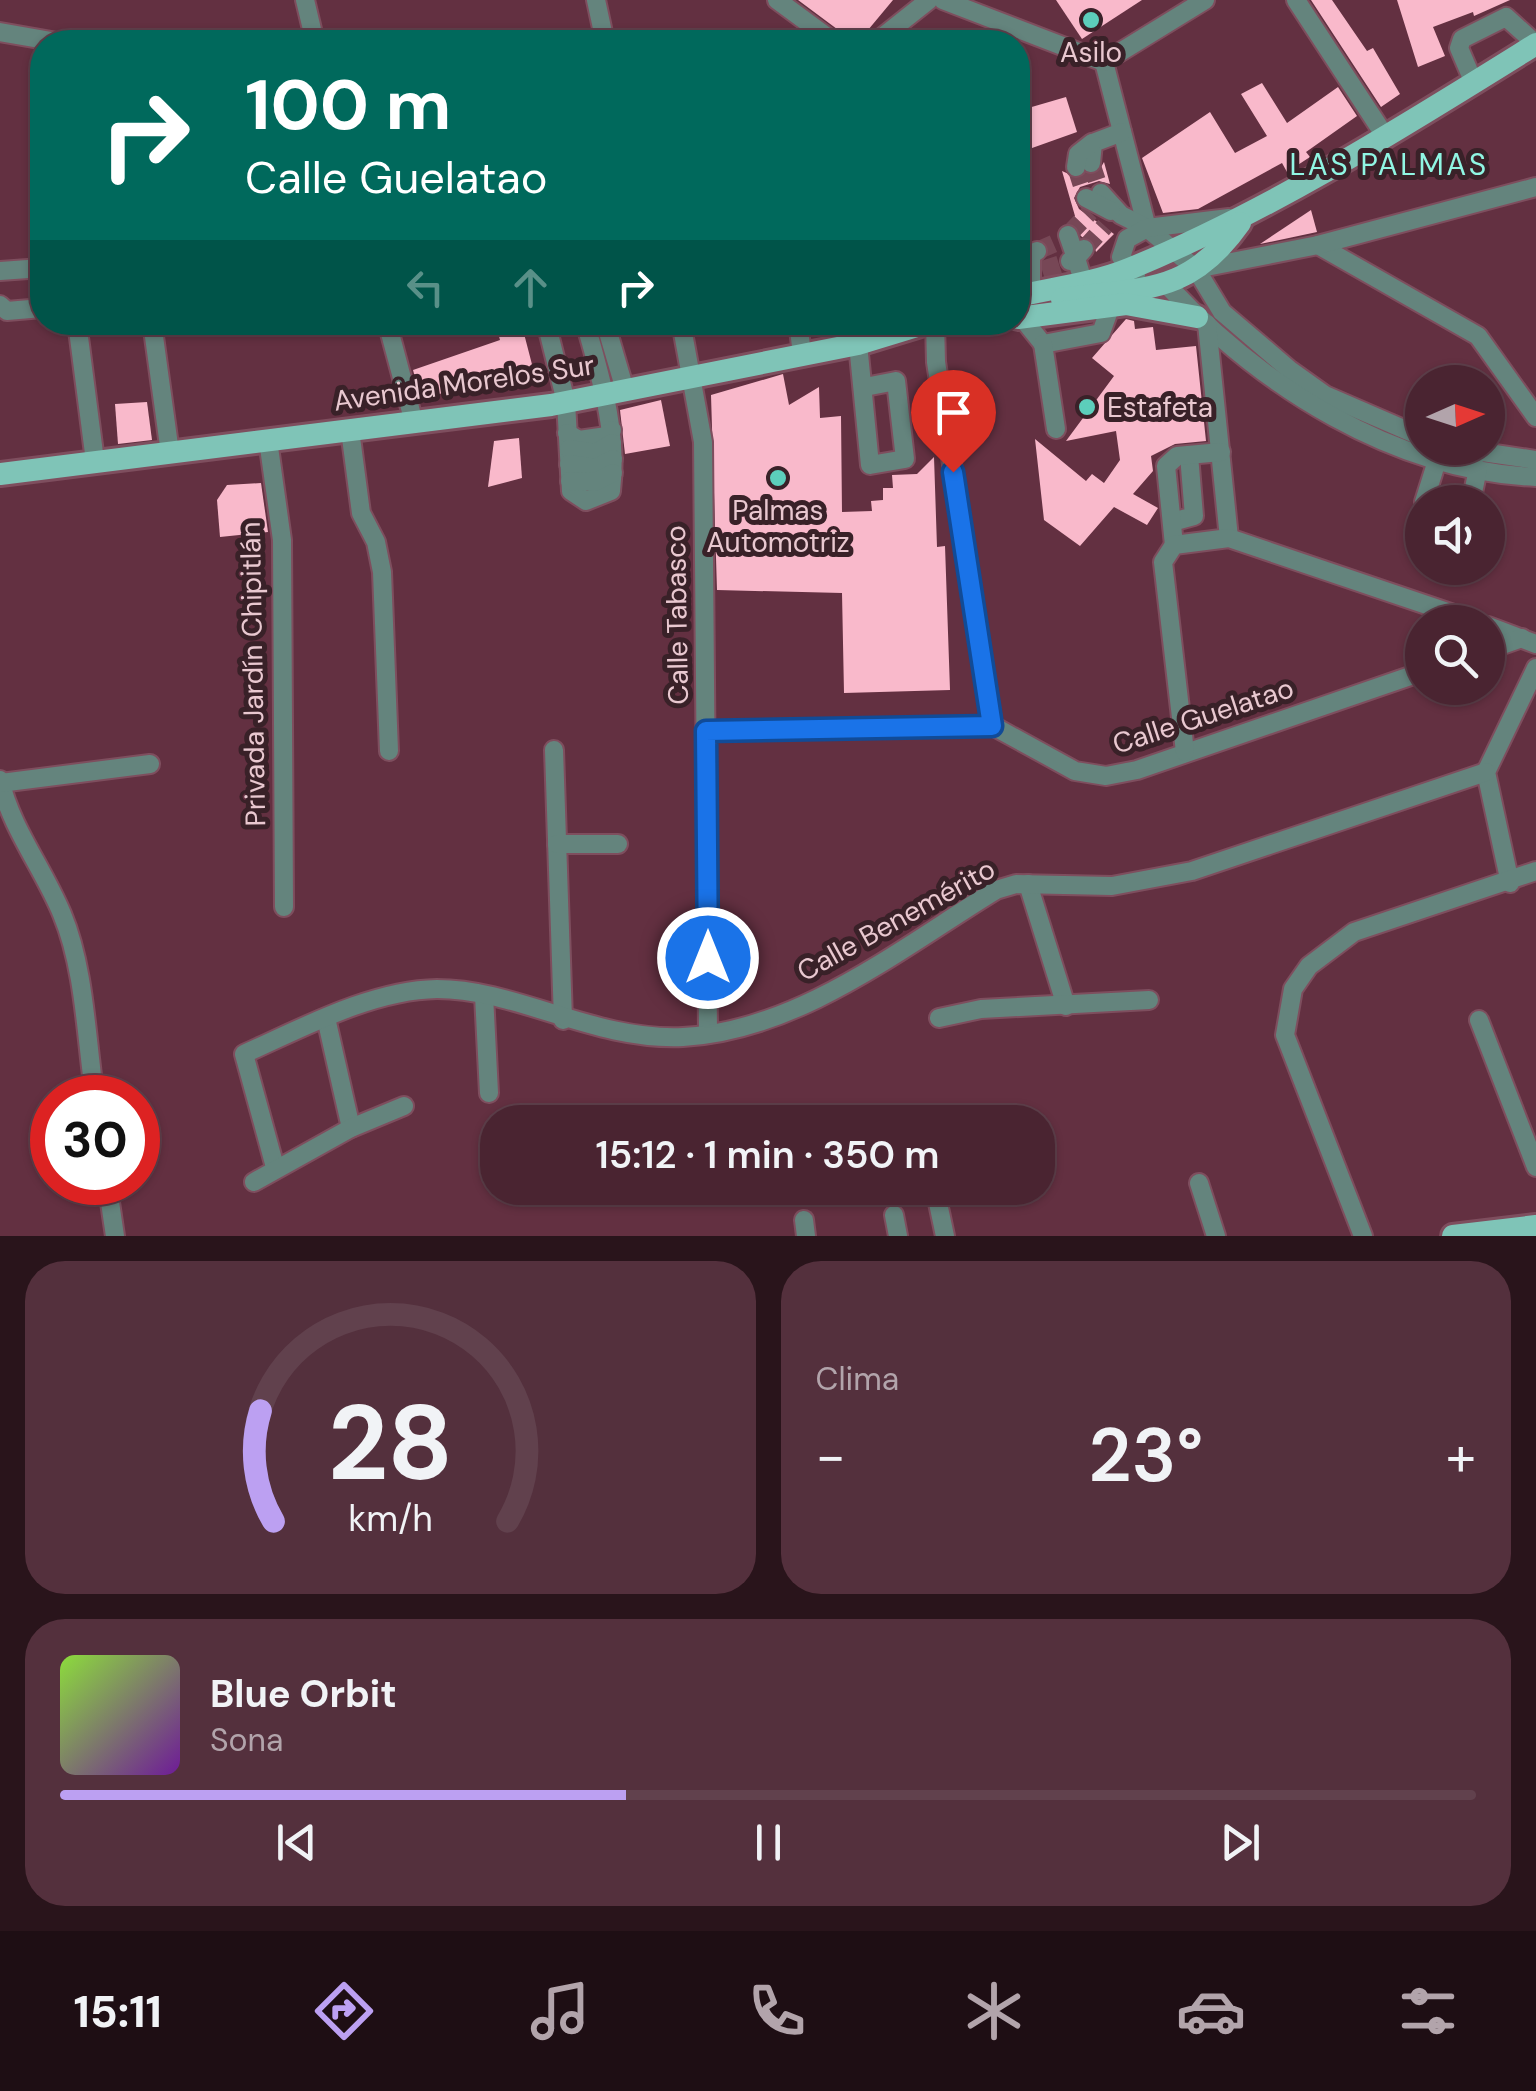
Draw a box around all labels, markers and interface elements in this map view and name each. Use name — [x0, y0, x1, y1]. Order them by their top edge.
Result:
marker: Asilo — [1080, 9, 1102, 31]
place label: Asilo — [1060, 34, 1122, 71]
text: 100 m — [245, 60, 451, 151]
icon: right — [80, 70, 210, 200]
district label: LAS PALMAS — [1289, 145, 1489, 184]
text: Calle Guelatao — [245, 148, 548, 207]
icon: left — [398, 260, 453, 315]
icon: ahead — [503, 260, 558, 315]
icon: right — [608, 260, 663, 315]
street label: Avenida Morelos Sur — [331, 346, 597, 420]
north arrow — [1405, 365, 1505, 465]
map controls — [1405, 365, 1505, 705]
pin — [911, 370, 996, 473]
icon: arrive — [926, 385, 981, 440]
place label: Estafeta — [1107, 389, 1213, 426]
marker: Estafeta — [1076, 396, 1098, 418]
marker: Palmas Automotriz — [767, 467, 789, 489]
button: sound — [1405, 485, 1505, 585]
place label: Palmas Automotriz — [706, 492, 850, 561]
street label: Privada Jardín Chipitlán — [232, 521, 274, 827]
street label: Calle Tabasco — [657, 525, 697, 705]
button: search — [1405, 605, 1505, 705]
street label: Calle Guelatao — [1108, 669, 1298, 763]
street label: Calle Benemérito — [790, 850, 1002, 990]
position arrow — [656, 906, 760, 1010]
speed limit sign: 30 — [30, 1075, 160, 1205]
text: 15:12 · 1 min · 350 m — [596, 1130, 939, 1180]
text: Clima — [816, 1358, 899, 1400]
text: 28 — [328, 1376, 453, 1511]
text: 23° — [1088, 1407, 1203, 1504]
text: − — [816, 1420, 846, 1492]
text: + — [1446, 1420, 1476, 1492]
text: km/h — [348, 1496, 432, 1542]
text: Blue Orbit — [210, 1669, 397, 1719]
text: Sona — [210, 1719, 283, 1761]
icon: previous — [269, 1815, 324, 1870]
icon: pause — [741, 1815, 796, 1870]
icon: next — [1213, 1815, 1268, 1870]
icon: directions — [309, 1976, 379, 2046]
icon: music — [525, 1976, 595, 2046]
icon: phone — [742, 1976, 812, 2046]
icon: climate — [959, 1976, 1029, 2046]
icon: car — [1176, 1976, 1246, 2046]
icon: filters — [1393, 1976, 1463, 2046]
text: 15:11 — [73, 1982, 162, 2041]

